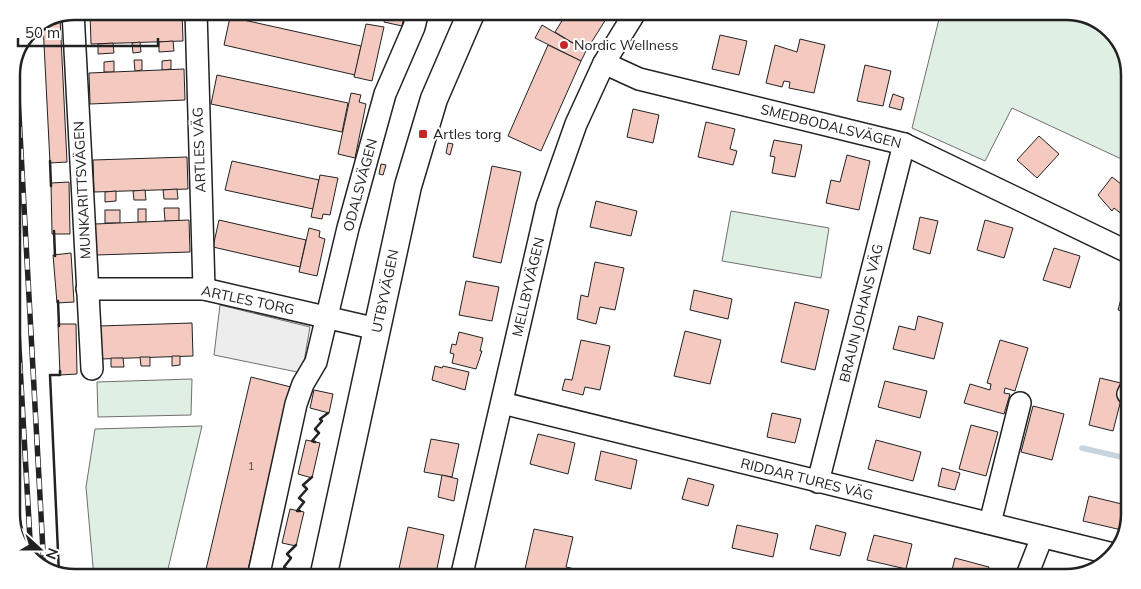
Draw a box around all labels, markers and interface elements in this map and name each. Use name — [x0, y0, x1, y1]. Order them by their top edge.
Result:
scale bar — [18, 15, 158, 47]
text: 50 m — [25, 23, 60, 42]
place label: Nordic Wellness — [574, 36, 679, 54]
marker: Nordic Wellness — [558, 39, 570, 51]
street label: SMEDBODALSVÄGEN — [759, 100, 903, 152]
street label: ARTLES VÄG — [189, 107, 209, 193]
street label: MUNKARITTSVÄGEN — [69, 121, 95, 259]
place label: Artles torg — [433, 125, 501, 143]
marker: Artles torg — [417, 128, 429, 140]
street label: ODALSVÄGEN — [339, 137, 381, 233]
street label: MELLBYVÄGEN — [508, 236, 548, 338]
street label: BRAUN JOHANS VÄG — [835, 242, 887, 384]
street label: UTBYVÄGEN — [367, 248, 403, 334]
street label: ARTLES TORG — [200, 281, 296, 319]
street label: RIDDAR TURES VÄG — [739, 454, 875, 504]
house number: 1 — [248, 459, 254, 473]
north arrow — [15, 524, 65, 574]
text: N — [42, 545, 62, 562]

